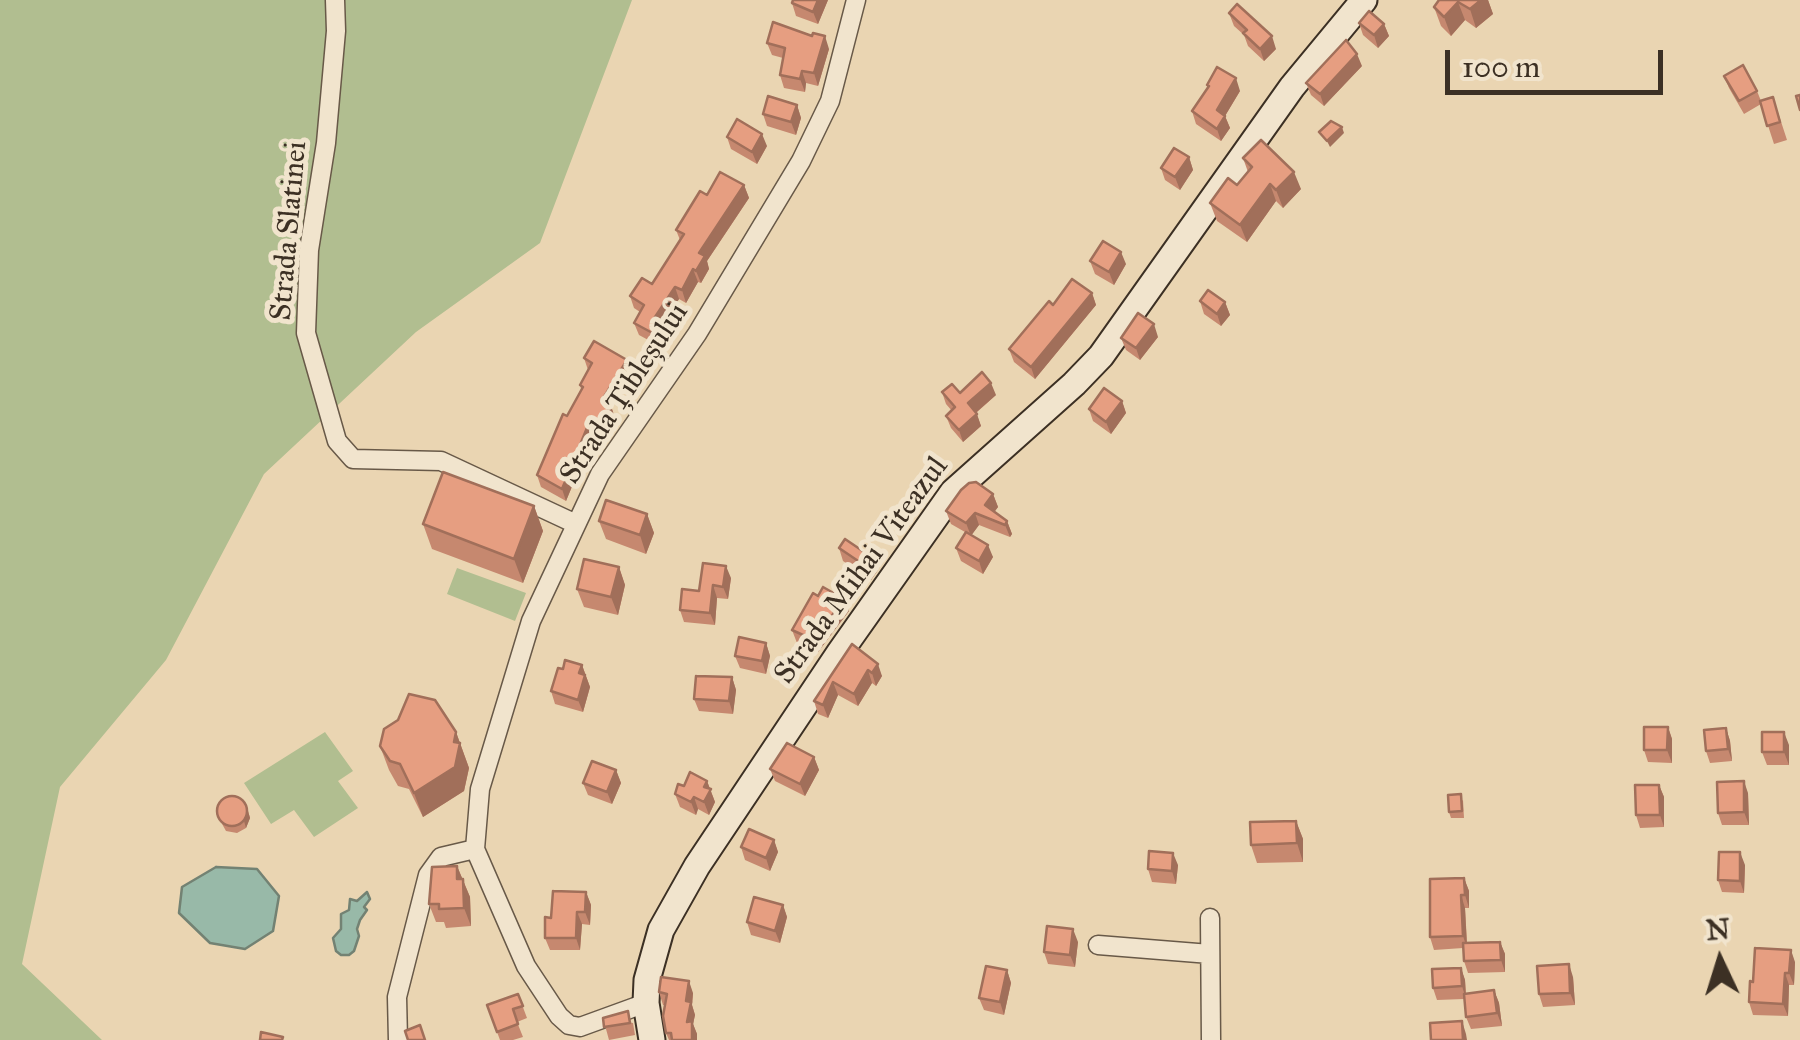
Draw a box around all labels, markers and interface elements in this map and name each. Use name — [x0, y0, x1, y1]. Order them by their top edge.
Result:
scale bar — [1450, 30, 1668, 92]
text: 100 m — [1462, 49, 1540, 85]
street label: Strada Slatinei — [264, 140, 316, 322]
street label: Strada Țibleșului — [553, 297, 697, 491]
street label: Strada Mihai Viteazul — [768, 450, 956, 692]
north arrow — [1670, 910, 1770, 1010]
text: N — [1705, 911, 1731, 948]

